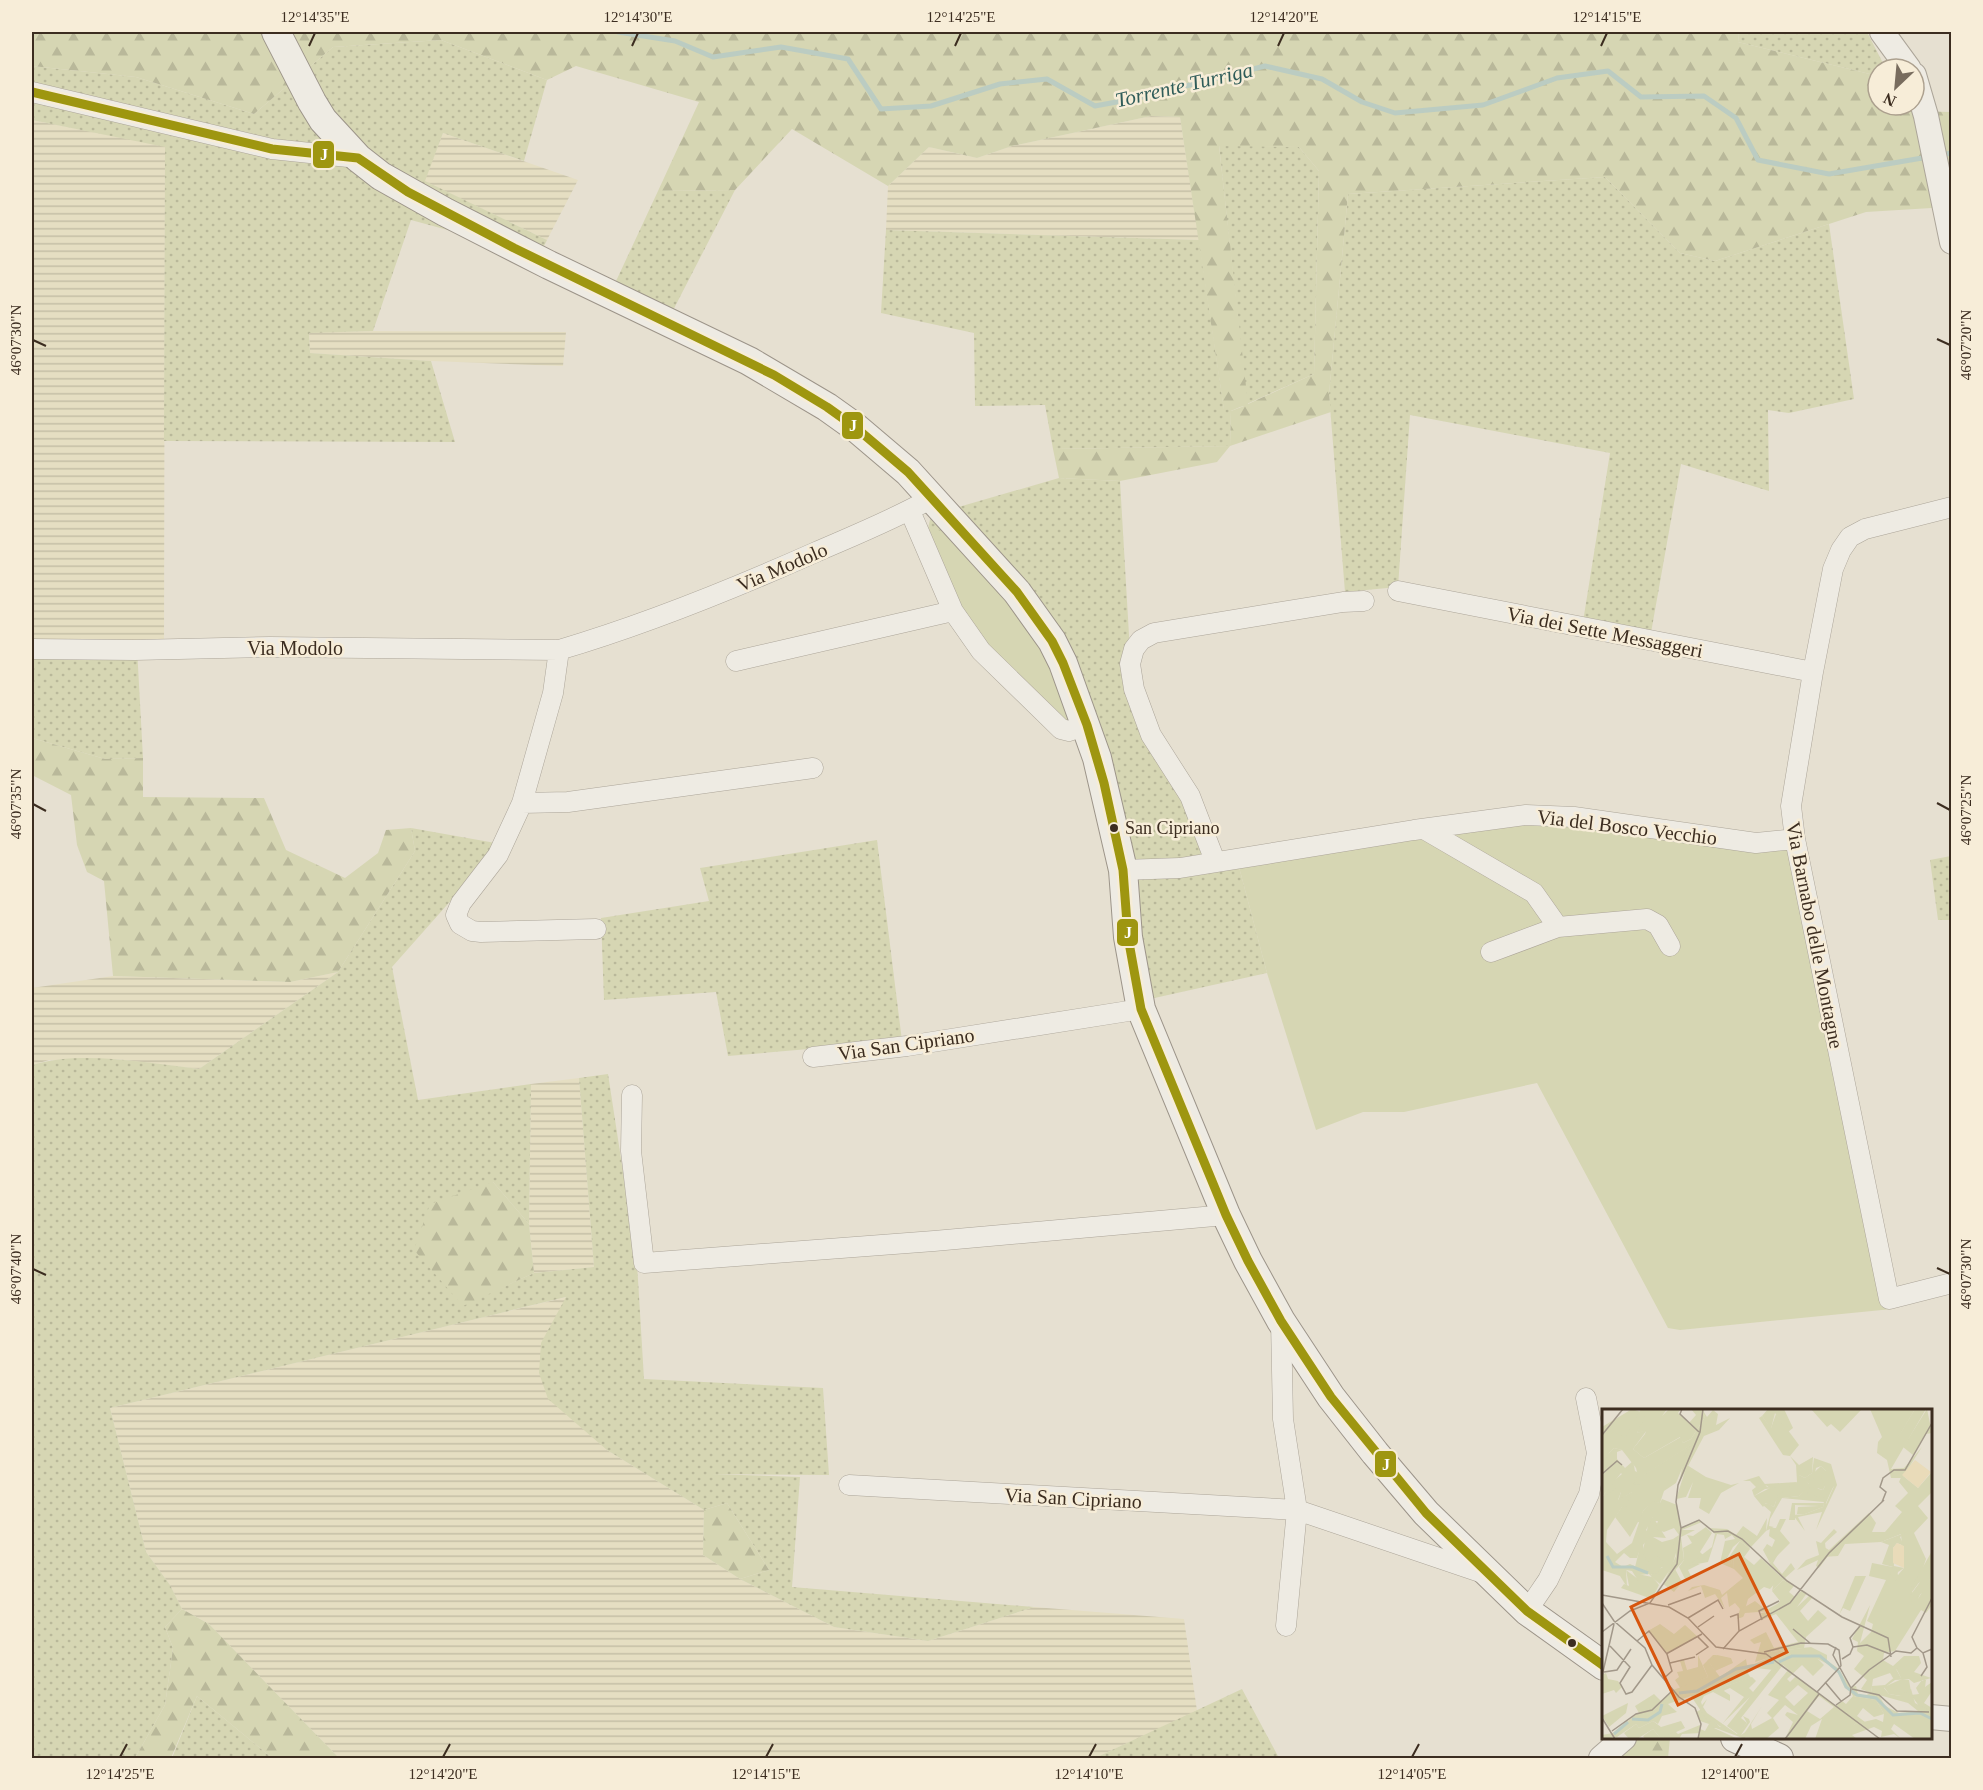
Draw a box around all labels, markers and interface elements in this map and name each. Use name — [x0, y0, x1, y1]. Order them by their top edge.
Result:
text: 12°14'35"E — [281, 9, 350, 25]
text: 12°14'30"E — [604, 9, 673, 25]
text: 12°14'25"E — [927, 9, 996, 25]
text: 12°14'20"E — [1250, 9, 1319, 25]
text: 12°14'15"E — [1573, 9, 1642, 25]
north arrow — [1866, 57, 1926, 117]
water label: Torrente Turriga — [1113, 58, 1255, 112]
text: N — [1880, 90, 1899, 110]
line badge: J — [312, 140, 335, 169]
text: J — [320, 146, 328, 163]
text: 46°07'30"N — [8, 305, 24, 375]
text: 46°07'20"N — [1958, 310, 1974, 380]
line badge: J — [841, 411, 864, 440]
text: J — [849, 417, 857, 434]
street label: Via Modolo — [734, 538, 830, 596]
street label: Via dei Sette Messaggeri — [1505, 602, 1705, 663]
street label: Via Modolo — [247, 637, 343, 659]
text: 46°07'35"N — [8, 769, 24, 839]
text: 46°07'25"N — [1958, 775, 1974, 845]
street label: Via del Bosco Vecchio — [1536, 805, 1718, 849]
place label: San Cipriano — [1125, 818, 1220, 838]
street label: Via Barnabo delle Montagne — [1781, 820, 1848, 1050]
marker: San Cipriano — [1108, 822, 1120, 834]
line badge: J — [1116, 918, 1139, 947]
text: J — [1124, 924, 1132, 941]
street label: Via San Cipriano — [836, 1024, 976, 1065]
text: 46°07'40"N — [8, 1234, 24, 1304]
text: 46°07'30"N — [1958, 1239, 1974, 1309]
inset map — [1602, 1409, 1932, 1739]
line badge: J — [1374, 1450, 1397, 1478]
text: J — [1382, 1456, 1390, 1473]
street label: Via San Cipriano — [1004, 1483, 1142, 1514]
unlabelled marker — [1566, 1637, 1578, 1649]
text: 12°14'25"E — [86, 1766, 155, 1782]
text: 12°14'20"E — [409, 1766, 478, 1782]
text: 12°14'15"E — [732, 1766, 801, 1782]
text: 12°14'10"E — [1055, 1766, 1124, 1782]
text: 12°14'05"E — [1378, 1766, 1447, 1782]
text: 12°14'00"E — [1701, 1766, 1770, 1782]

